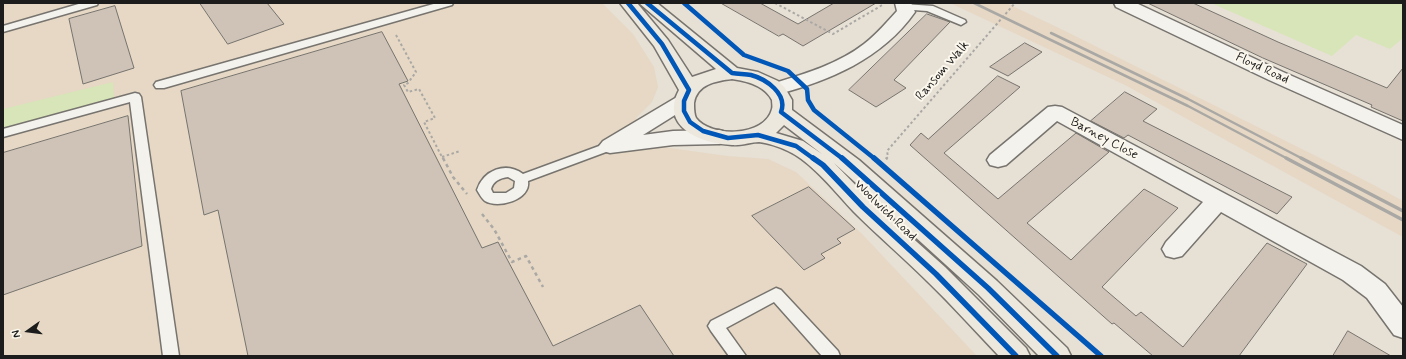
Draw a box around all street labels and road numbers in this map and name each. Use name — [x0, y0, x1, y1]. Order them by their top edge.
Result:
street label: Ransom Walk — [913, 38, 973, 104]
street label: Floyd Road — [1233, 50, 1291, 88]
street label: Barney Close — [1067, 115, 1141, 163]
street label: Woolwich Road — [850, 177, 920, 245]

